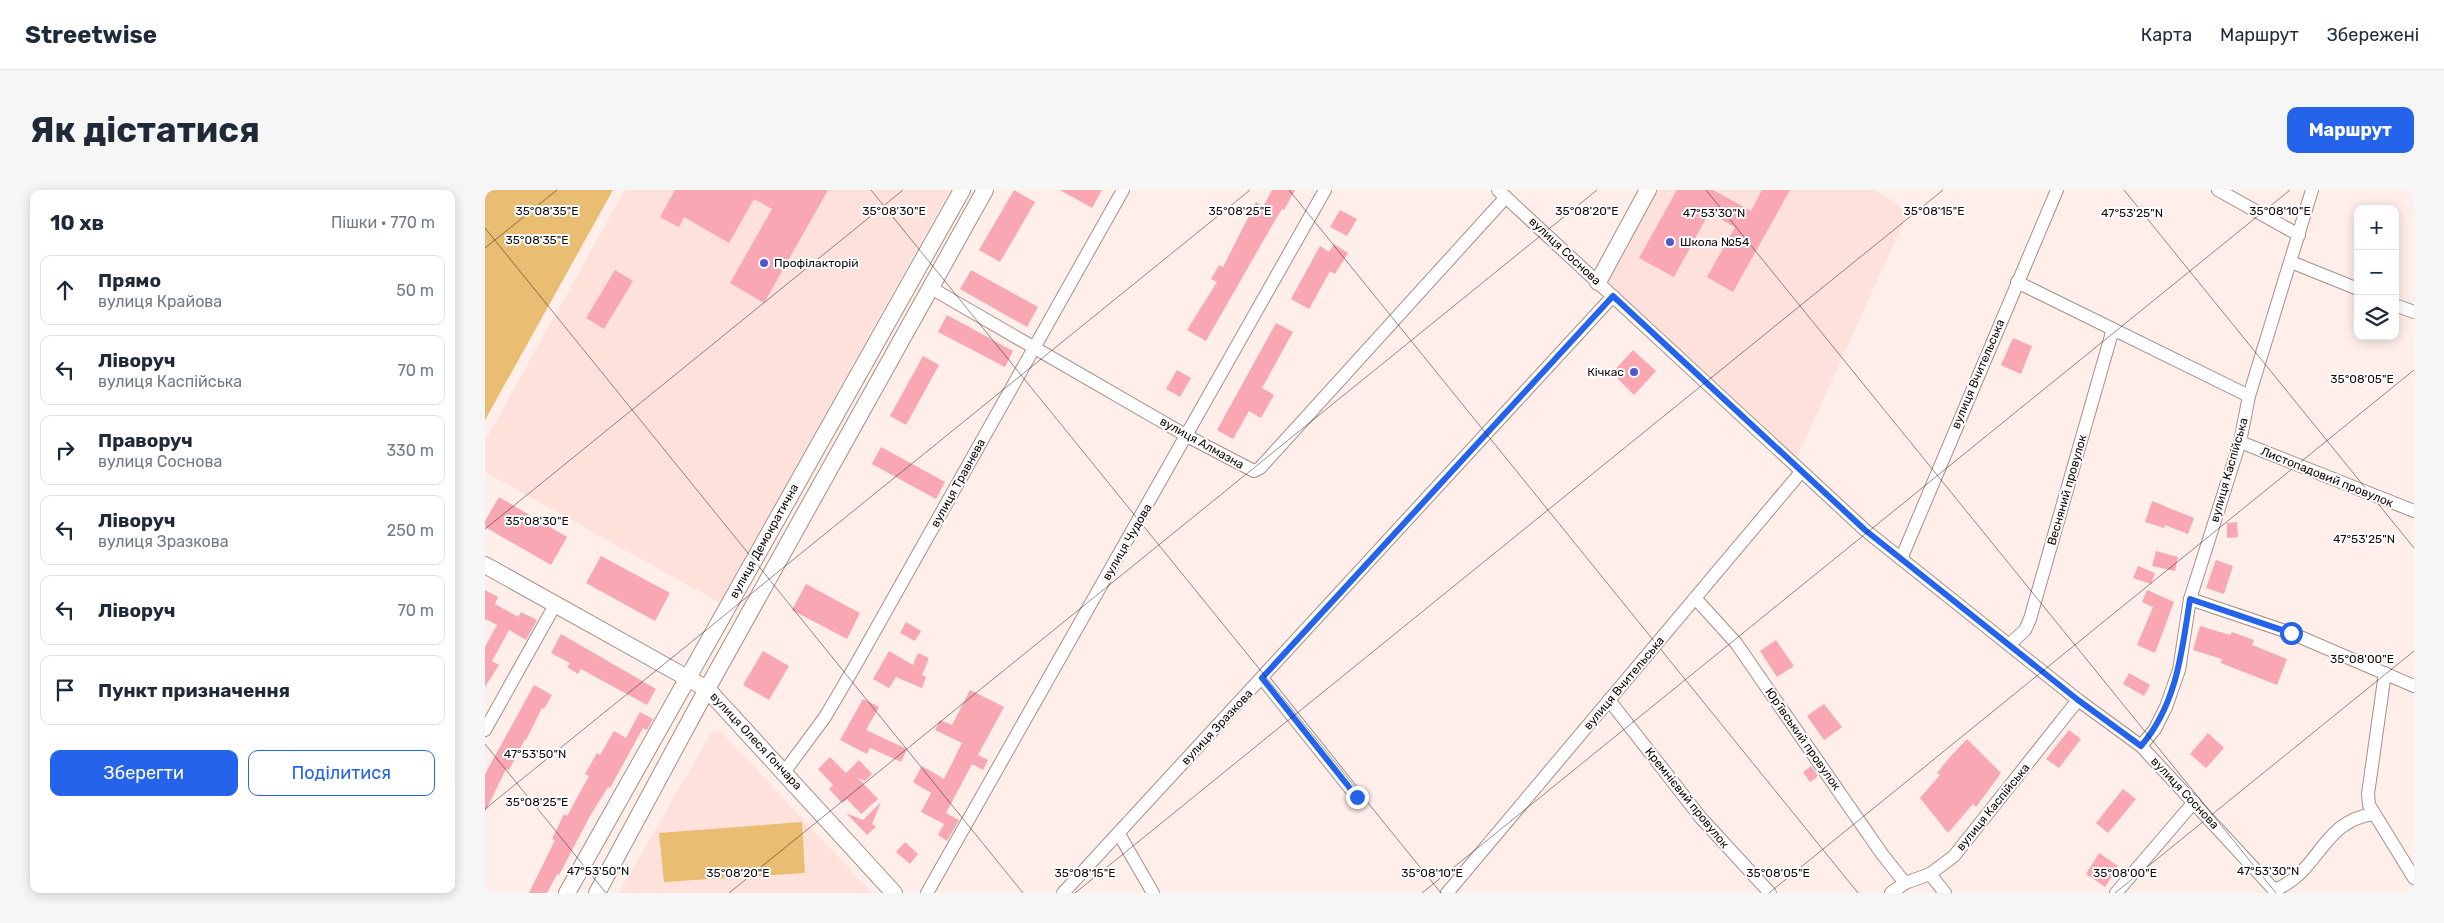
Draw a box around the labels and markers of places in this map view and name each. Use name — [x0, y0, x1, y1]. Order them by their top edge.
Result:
place label: Школа №54 — [1680, 235, 1750, 249]
marker: Школа №54 — [1664, 236, 1676, 248]
place label: Профілакторій — [774, 256, 859, 270]
marker: Профілакторій — [758, 257, 770, 269]
place label: Кічкас — [1587, 365, 1624, 379]
marker: Кічкас — [1628, 366, 1640, 378]

